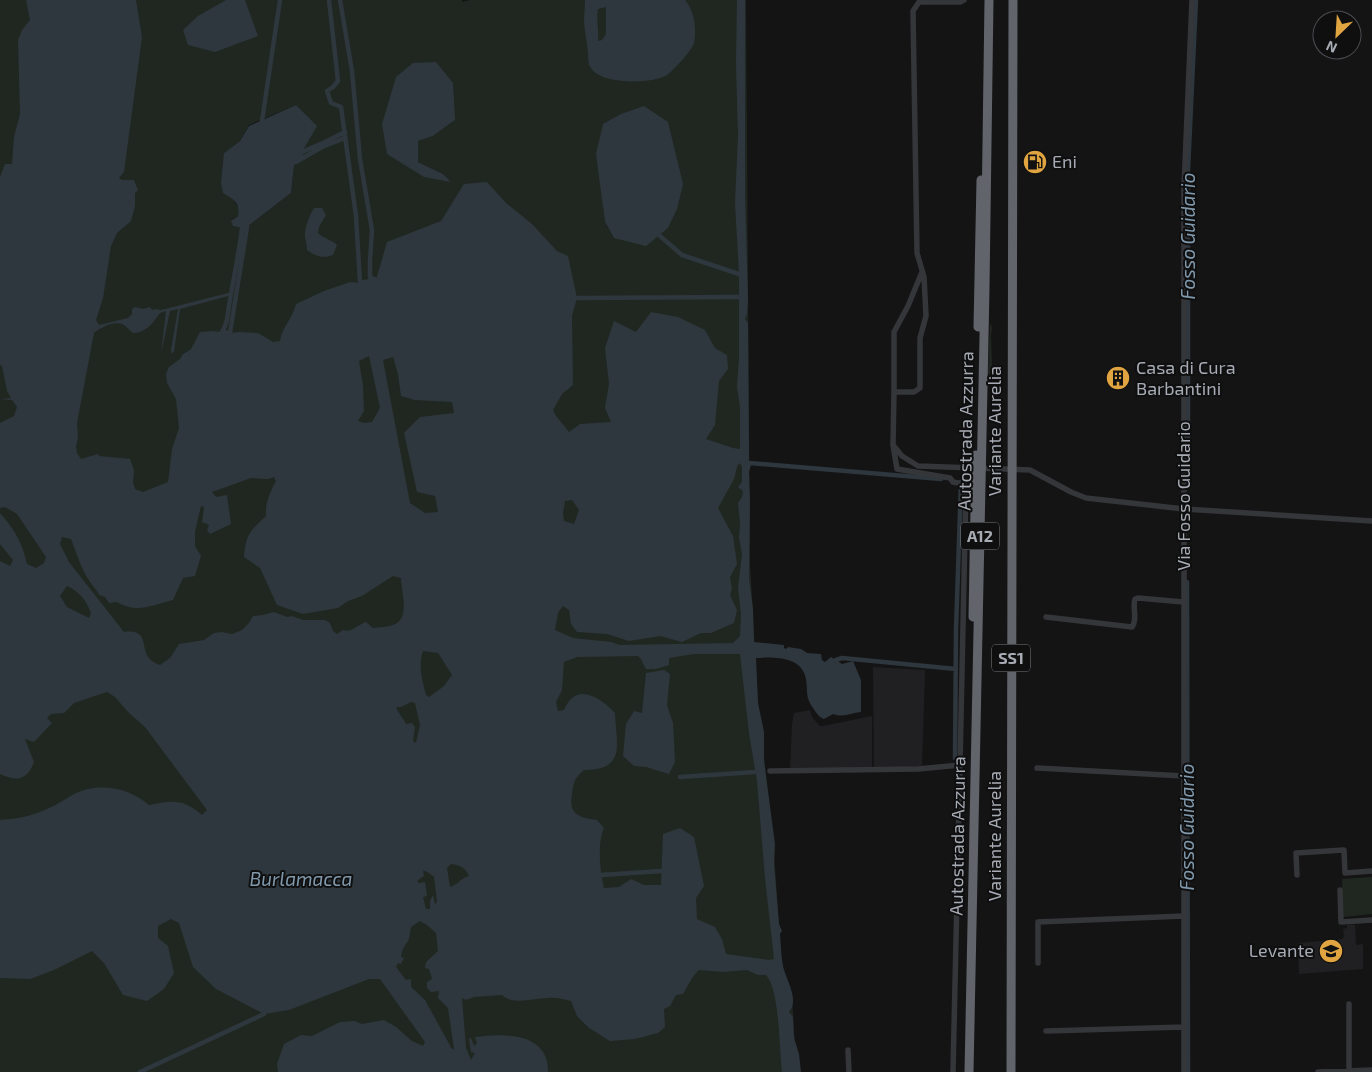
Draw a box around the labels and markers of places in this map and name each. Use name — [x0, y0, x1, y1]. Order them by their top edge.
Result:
fuel station icon: Eni — [1022, 149, 1048, 175]
place label: Eni — [1052, 150, 1077, 172]
place label: Casa di Cura Barbantini — [1136, 356, 1236, 399]
building icon: Casa di Cura Barbantini — [1105, 365, 1131, 391]
school or university icon: Levante — [1318, 938, 1344, 964]
place label: Levante — [1249, 939, 1314, 961]

